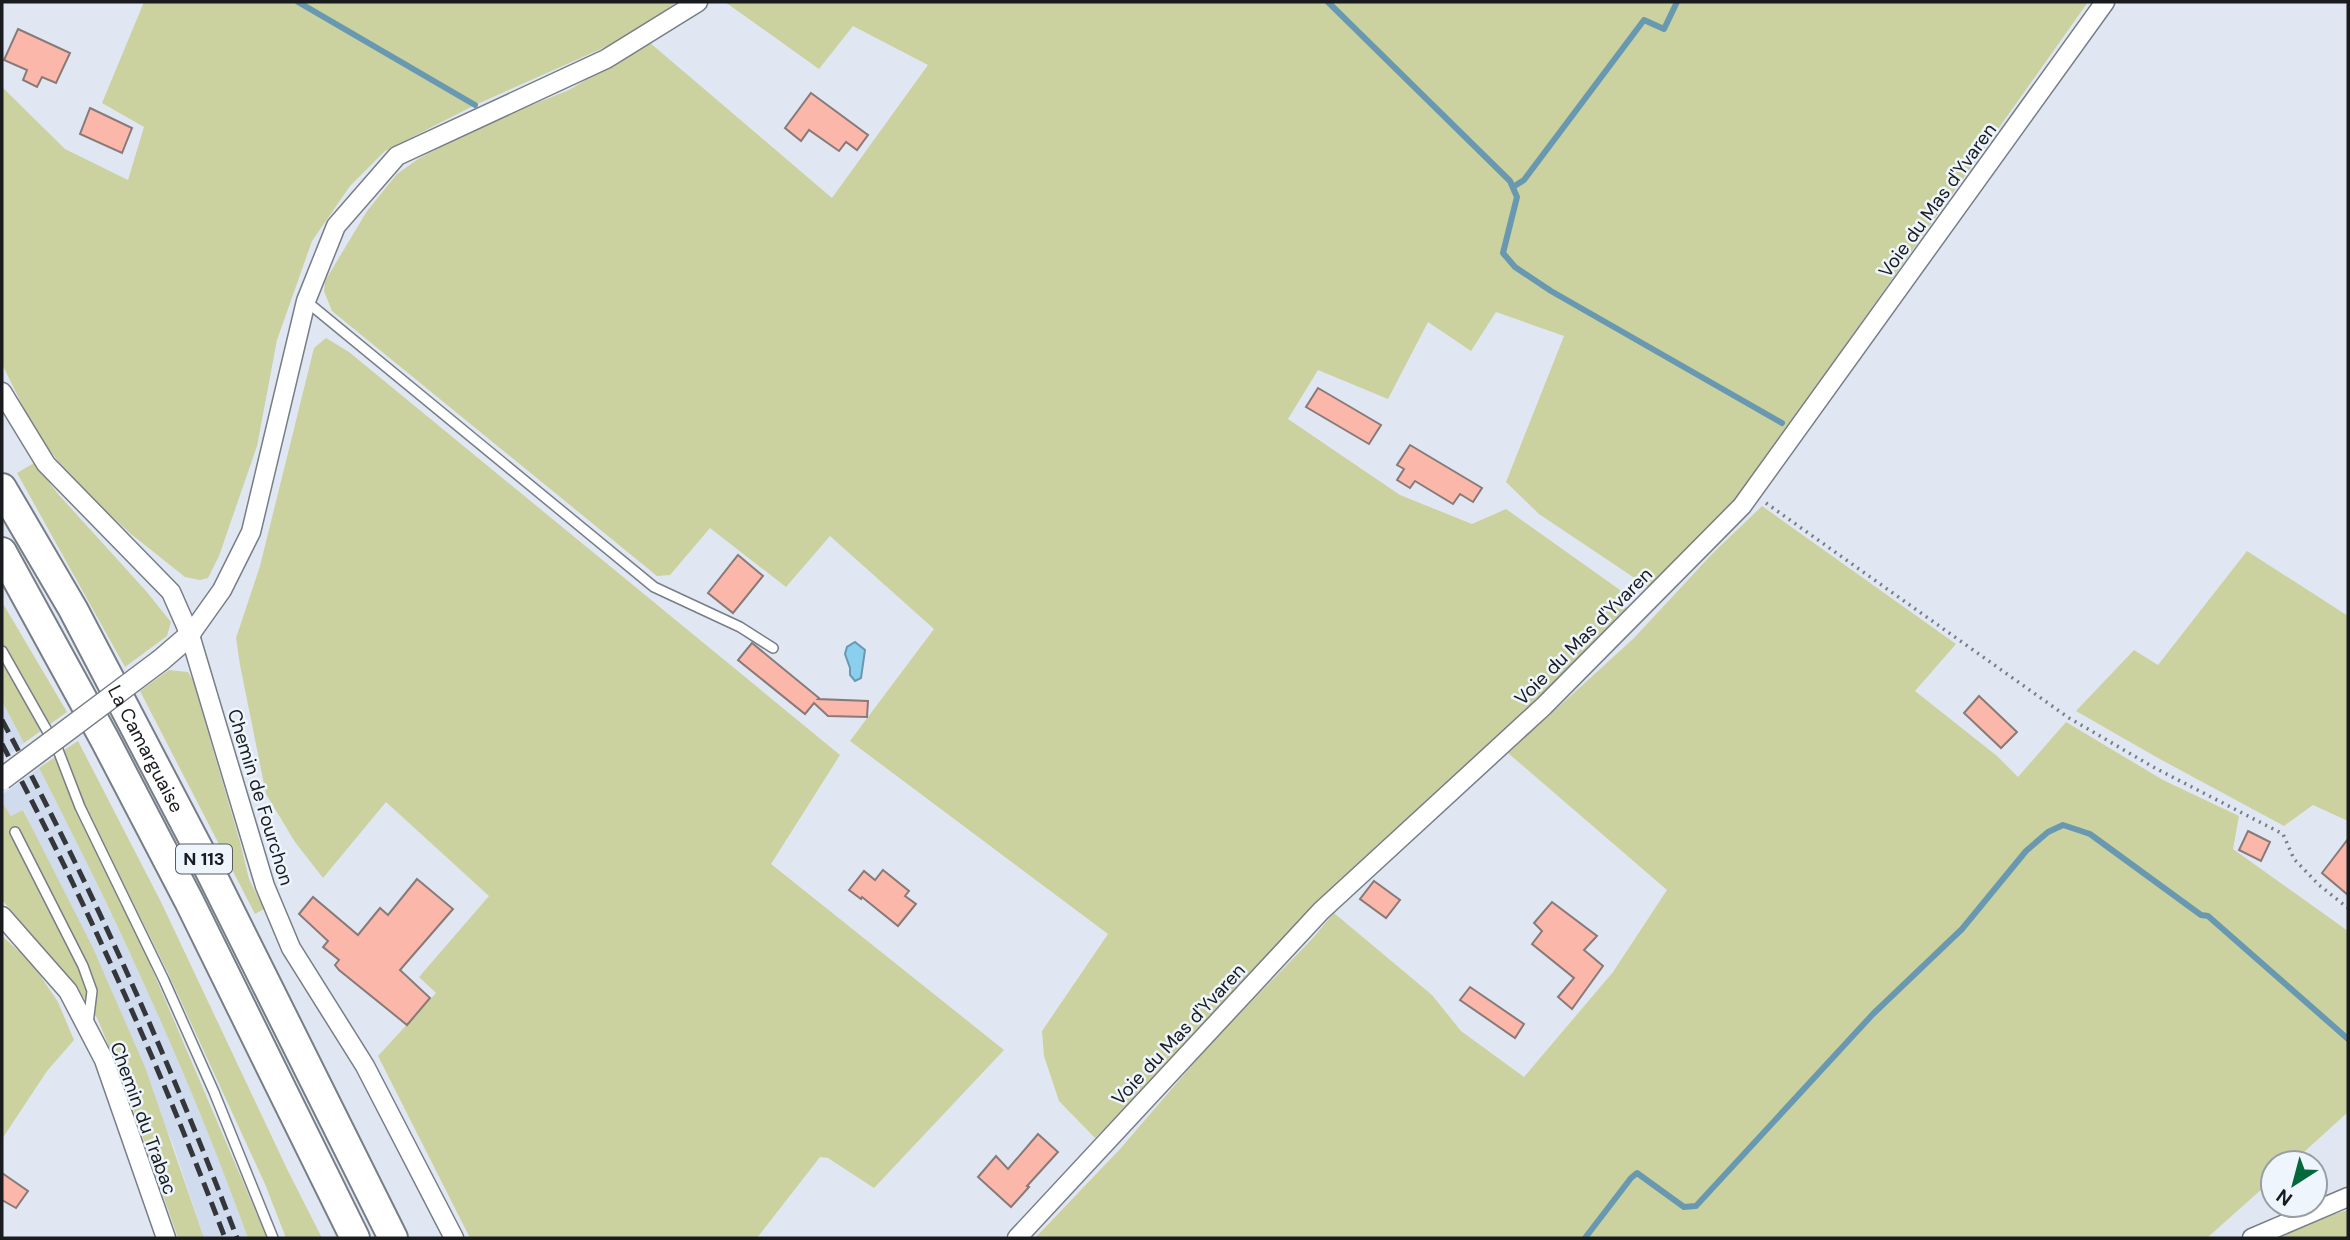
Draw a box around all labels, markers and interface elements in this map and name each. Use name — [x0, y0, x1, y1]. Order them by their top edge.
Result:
street label: Voie du Mas d'Yvaren — [1873, 118, 2002, 283]
street label: Voie du Mas d'Yvaren — [1509, 562, 1658, 711]
street label: La Camarguaise — [102, 681, 189, 817]
street label: Chemin de Fourchon — [222, 706, 299, 888]
road number: N 113 — [176, 844, 232, 874]
street label: Voie du Mas d'Yvaren — [1106, 958, 1251, 1111]
street label: Chemin du Trabac — [104, 1038, 183, 1198]
north arrow — [2259, 1149, 2329, 1219]
text: N — [2271, 1183, 2297, 1212]

